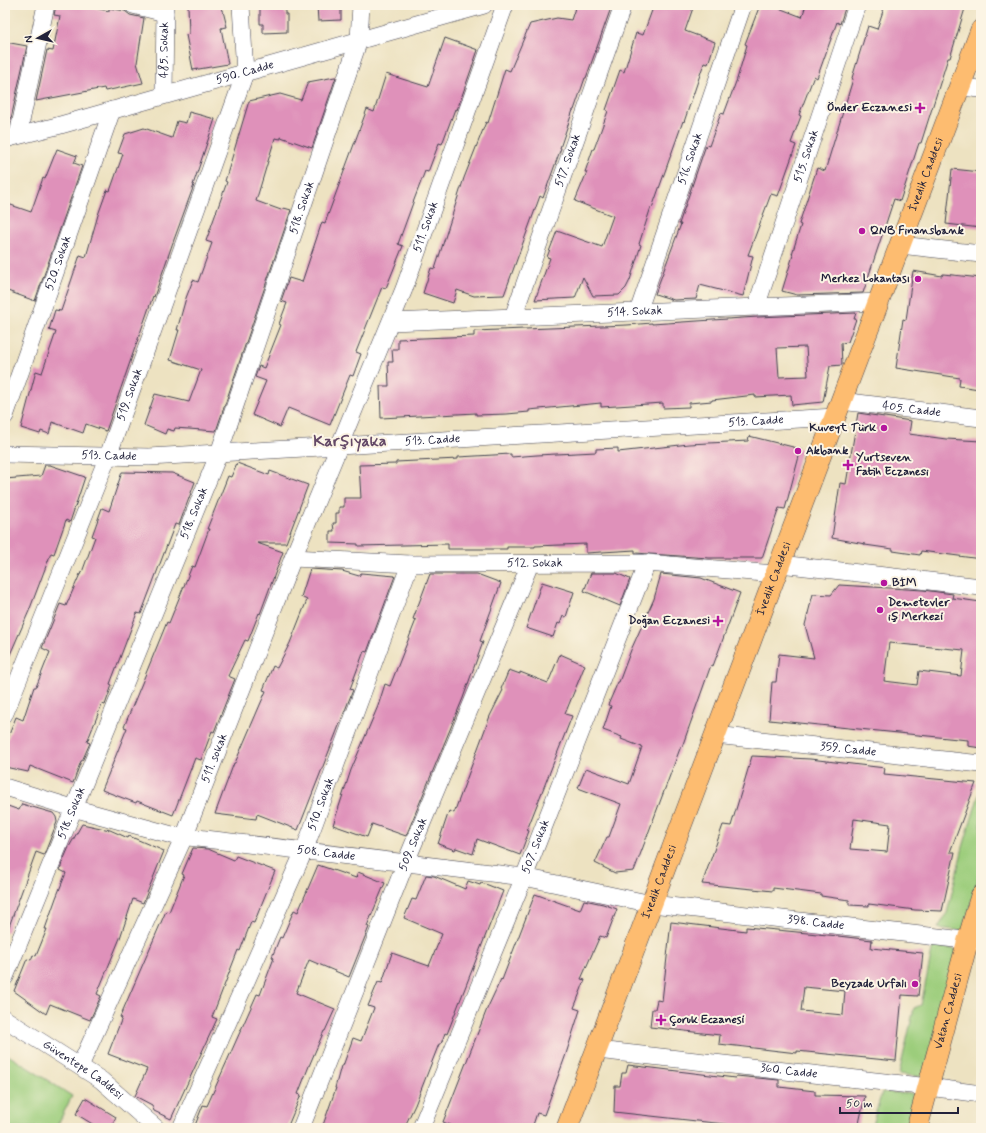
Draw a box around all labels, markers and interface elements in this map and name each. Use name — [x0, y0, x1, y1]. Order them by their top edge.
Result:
north arrow — [18, 18, 58, 58]
street label: 485. Sokak — [156, 22, 173, 78]
text: N — [22, 35, 37, 44]
street label: 590. Cadde — [214, 57, 276, 89]
place label: Önder Eczanesi — [827, 100, 912, 116]
marker: Önder Eczanesi — [915, 103, 925, 113]
street label: 515. Sokak — [790, 127, 823, 185]
street label: 516. Sokak — [674, 130, 707, 187]
street label: 517. Sokak — [551, 132, 585, 189]
street label: İvedik Caddesi — [905, 135, 948, 214]
street label: 518. Sokak — [286, 179, 319, 236]
street label: 511. Sokak — [410, 199, 443, 255]
place label: QNB Finansbank — [870, 223, 964, 239]
marker: QNB Finansbank — [857, 226, 867, 236]
street label: 520. Sokak — [42, 234, 75, 293]
place label: Merkez Lokantası — [821, 271, 910, 287]
marker: Merkez Lokantası — [913, 274, 923, 284]
street label: 514. Sokak — [607, 303, 663, 321]
street label: 519. Sokak — [113, 366, 147, 423]
street label: 405. Cadde — [881, 398, 942, 421]
street label: 513. Cadde — [728, 412, 784, 431]
place label: Kuveyt Türk — [809, 420, 876, 436]
marker: Kuveyt Türk — [879, 423, 889, 433]
district label: Karşıyaka — [313, 431, 387, 452]
street label: 513. Cadde — [404, 431, 461, 450]
place label: Akbank — [806, 443, 848, 459]
marker: Akbank — [793, 446, 803, 456]
street label: 513. Cadde — [81, 448, 137, 465]
place label: Yurtseven Fatih Eczanesi — [856, 450, 929, 480]
marker: Yurtseven Fatih Eczanesi — [843, 460, 853, 470]
street label: 518. Sokak — [177, 485, 212, 542]
street label: İvedik Caddesi — [753, 539, 795, 618]
street label: 512. Sokak — [507, 555, 563, 572]
place label: BİM — [892, 575, 917, 591]
marker: BİM — [879, 578, 889, 588]
place label: Demetevler iş Merkezi — [888, 595, 950, 625]
marker: Demetevler iş Merkezi — [875, 605, 885, 615]
place label: Doğan Eczanesi — [628, 613, 710, 629]
marker: Doğan Eczanesi — [713, 616, 723, 626]
street label: 511. sokak — [198, 731, 232, 785]
street label: 359. Cadde — [819, 739, 877, 761]
street label: 510. Sokak — [304, 775, 338, 833]
street label: 518. Sokak — [54, 785, 90, 842]
street label: 509. Sokak — [395, 815, 432, 874]
street label: 507. Sokak — [518, 817, 554, 876]
street label: 508. Cadde — [296, 842, 356, 865]
street label: İvedik Caddesi — [639, 843, 681, 921]
street label: 398. Cadde — [786, 912, 845, 934]
street label: Vatan Caddesi — [931, 971, 967, 1051]
place label: Beyzade Urfalı — [831, 976, 907, 992]
marker: Beyzade Urfalı — [910, 979, 920, 989]
place label: Çoruk Eczanesi — [669, 1012, 745, 1028]
marker: Çoruk Eczanesi — [656, 1015, 666, 1025]
street label: Güventepe Caddesi — [39, 1037, 126, 1104]
street label: 360. Cadde — [759, 1060, 818, 1083]
scale bar — [840, 1089, 958, 1115]
text: 50 m — [846, 1096, 873, 1112]

